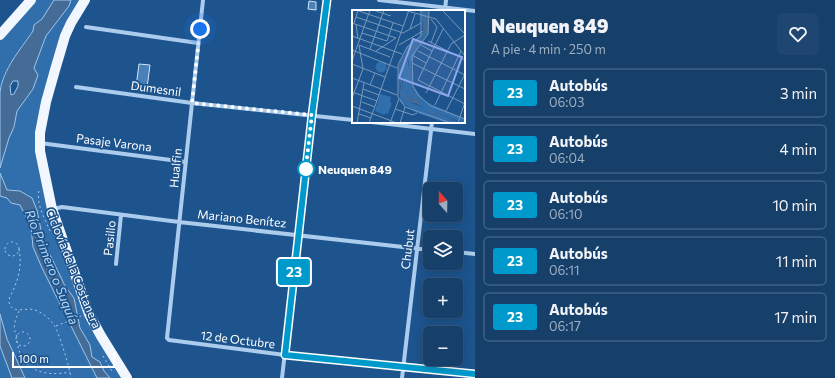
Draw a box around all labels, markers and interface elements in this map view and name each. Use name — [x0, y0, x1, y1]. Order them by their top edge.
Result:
inset map — [352, 10, 465, 123]
button: heart — [777, 13, 819, 55]
text: Neuquen 849 — [491, 14, 609, 37]
your location — [190, 19, 210, 39]
text: A pie · 4 min · 250 m — [491, 41, 606, 57]
text: Autobús — [549, 76, 608, 94]
street label: Dumesnil — [130, 78, 182, 98]
text: 23 — [507, 84, 523, 101]
text: 3 min — [780, 84, 817, 102]
text: 06:03 — [549, 94, 584, 110]
street label: Pasaje Varona — [75, 130, 153, 154]
text: Autobús — [549, 132, 608, 150]
text: 23 — [507, 140, 523, 157]
text: 4 min — [780, 140, 817, 158]
street label: Hualfin — [166, 148, 184, 188]
text: 06:04 — [549, 150, 585, 166]
marker: Neuquen 849 — [297, 160, 315, 178]
place label: Neuquen 849 — [318, 162, 392, 176]
north arrow — [423, 182, 463, 222]
map controls — [423, 182, 463, 366]
text: Autobús — [549, 188, 608, 206]
text: 23 — [507, 196, 523, 213]
text: 10 min — [772, 196, 817, 214]
street label: Ciclovía de la Costanera — [43, 206, 105, 330]
street label: Mariano Benítez — [197, 206, 287, 230]
text: 06:10 — [549, 206, 582, 222]
water label: Río Primero o Suquía — [22, 207, 82, 327]
street label: Pasillo — [100, 220, 118, 256]
street label: Chubut — [398, 228, 416, 270]
button: layers — [423, 230, 463, 270]
text: Autobús — [549, 244, 608, 262]
text: 23 — [507, 252, 523, 269]
text: 11 min — [776, 252, 817, 270]
line badge: 23 — [276, 259, 312, 285]
text: 06:11 — [549, 262, 580, 278]
text: 23 — [286, 263, 302, 280]
button: + — [423, 278, 463, 318]
text: Autobús — [549, 300, 608, 318]
text: 23 — [507, 308, 523, 325]
text: 17 min — [774, 308, 817, 326]
text: 06:17 — [549, 318, 581, 334]
button: − — [423, 326, 463, 366]
street label: 12 de Octubre — [200, 327, 276, 351]
scale bar — [12, 350, 115, 369]
text: 100 m — [18, 352, 49, 365]

